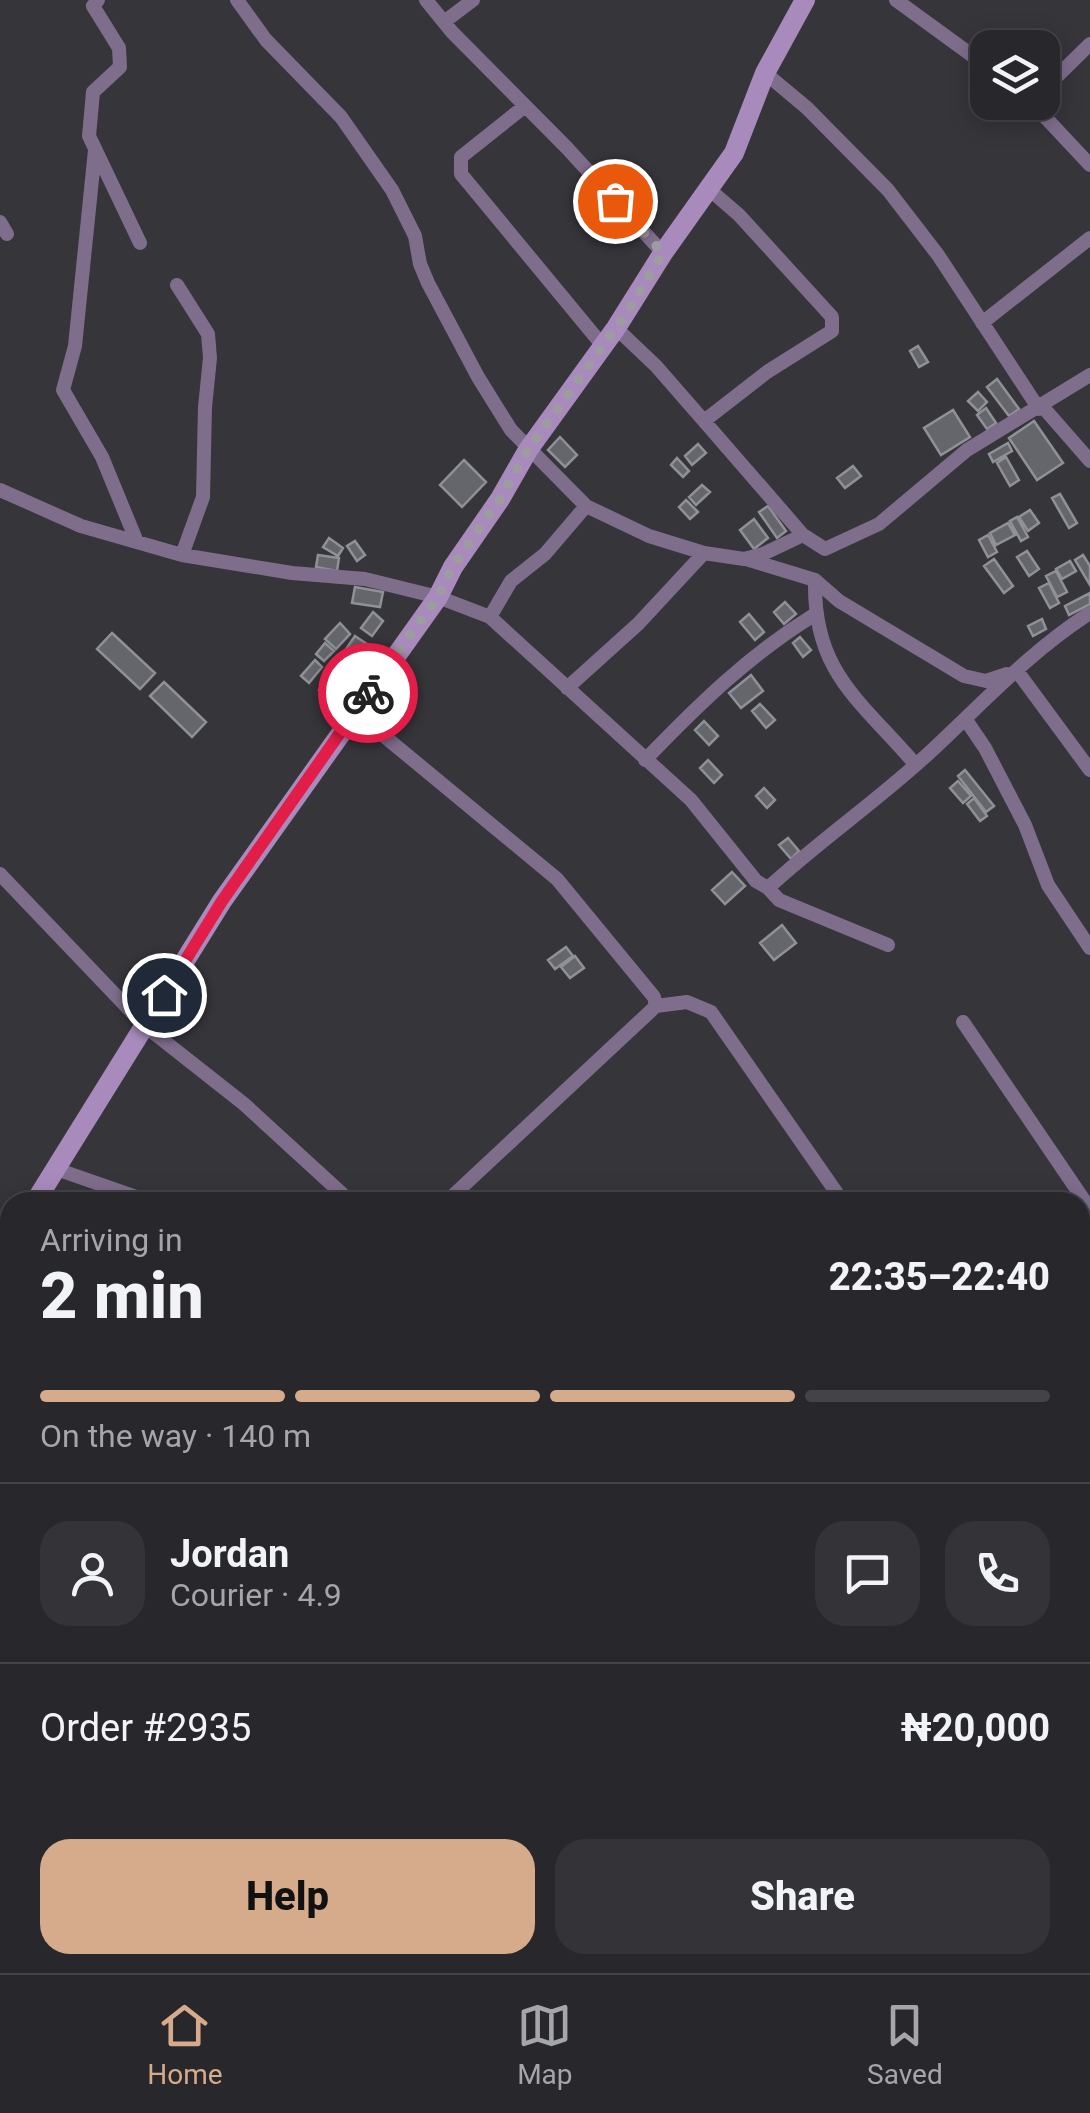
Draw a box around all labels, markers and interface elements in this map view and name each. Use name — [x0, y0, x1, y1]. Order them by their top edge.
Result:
map controls — [970, 30, 1060, 120]
button: layers — [970, 30, 1060, 120]
pin — [573, 159, 658, 244]
icon: bag — [588, 174, 643, 229]
courier — [318, 643, 418, 743]
icon: bike — [341, 666, 396, 721]
pin — [122, 953, 207, 1038]
icon: home — [137, 968, 192, 1023]
text: Arriving in — [40, 1221, 183, 1259]
text: 22:35–22:40 — [829, 1255, 1050, 1299]
text: 2 min — [40, 1258, 204, 1334]
text: On the way · 140 m — [40, 1417, 311, 1455]
button: person — [40, 1521, 145, 1626]
button: chat — [815, 1521, 920, 1626]
button: phone — [945, 1521, 1050, 1626]
text: Jordan — [170, 1532, 289, 1576]
text: Courier · 4.9 — [170, 1576, 342, 1614]
text: Order #2935 — [40, 1706, 251, 1750]
text: ₦20,000 — [901, 1706, 1050, 1750]
button: Help — [40, 1839, 535, 1954]
button: Share — [555, 1839, 1050, 1954]
tab: Home — [147, 1998, 223, 2091]
tab: Map — [517, 1998, 573, 2091]
tab: Saved — [867, 1998, 943, 2091]

